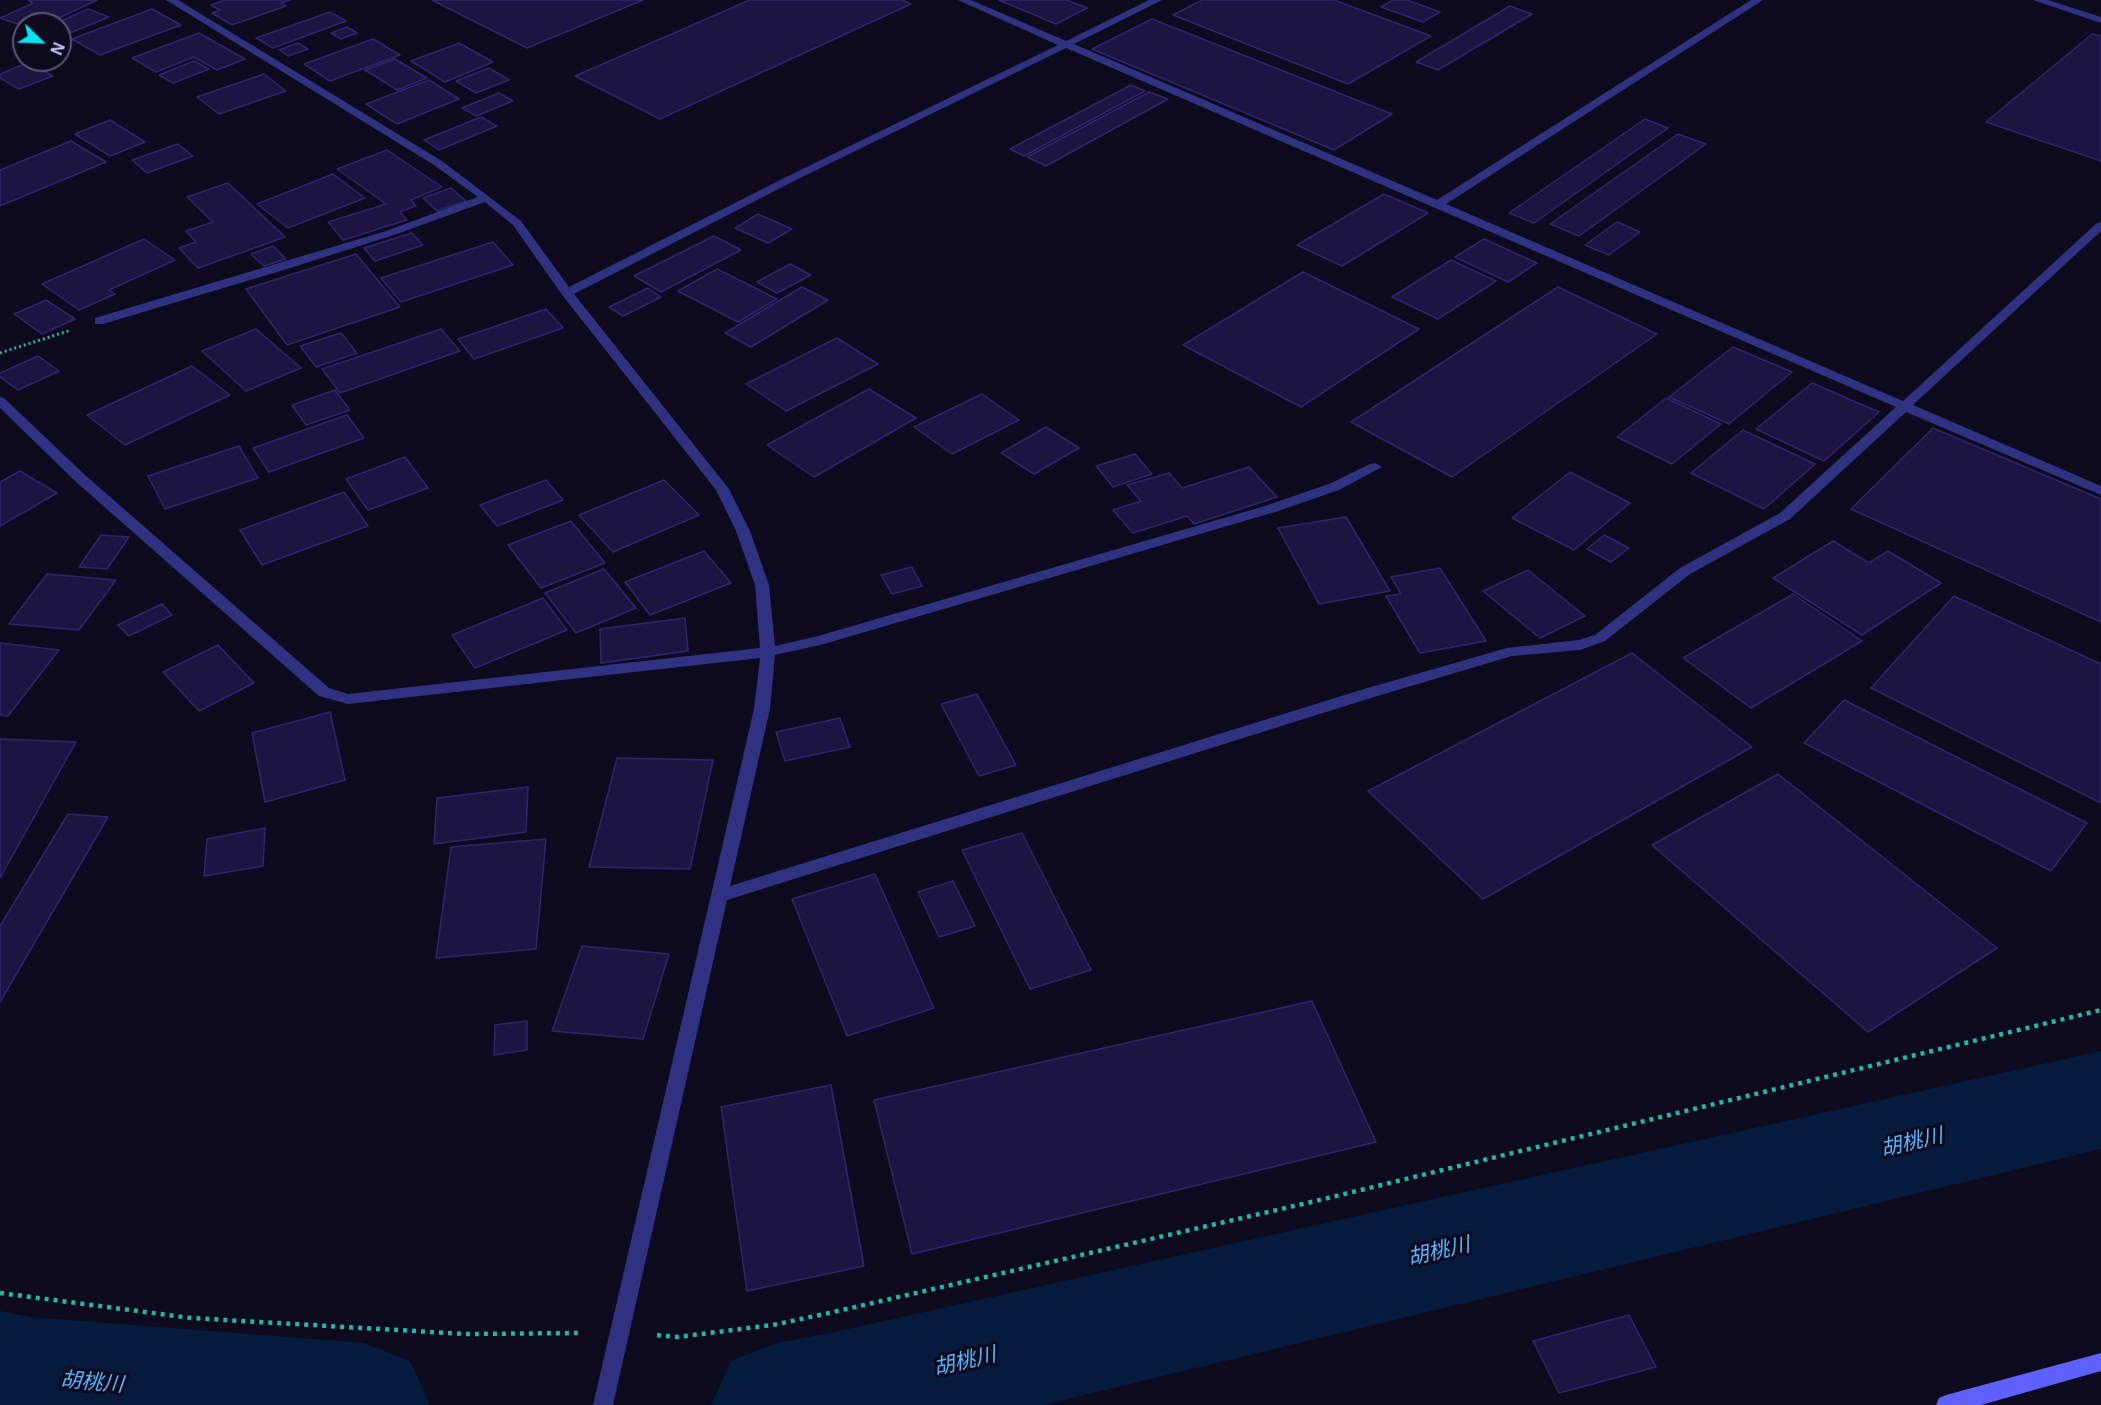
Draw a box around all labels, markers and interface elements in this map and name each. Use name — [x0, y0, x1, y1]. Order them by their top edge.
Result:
north arrow — [12, 12, 72, 72]
text: N — [47, 40, 67, 57]
water label: 胡桃川 — [1878, 1124, 1946, 1162]
water label: 胡桃川 — [1405, 1233, 1473, 1271]
water label: 胡桃川 — [931, 1343, 999, 1381]
water label: 胡桃川 — [60, 1368, 124, 1398]

